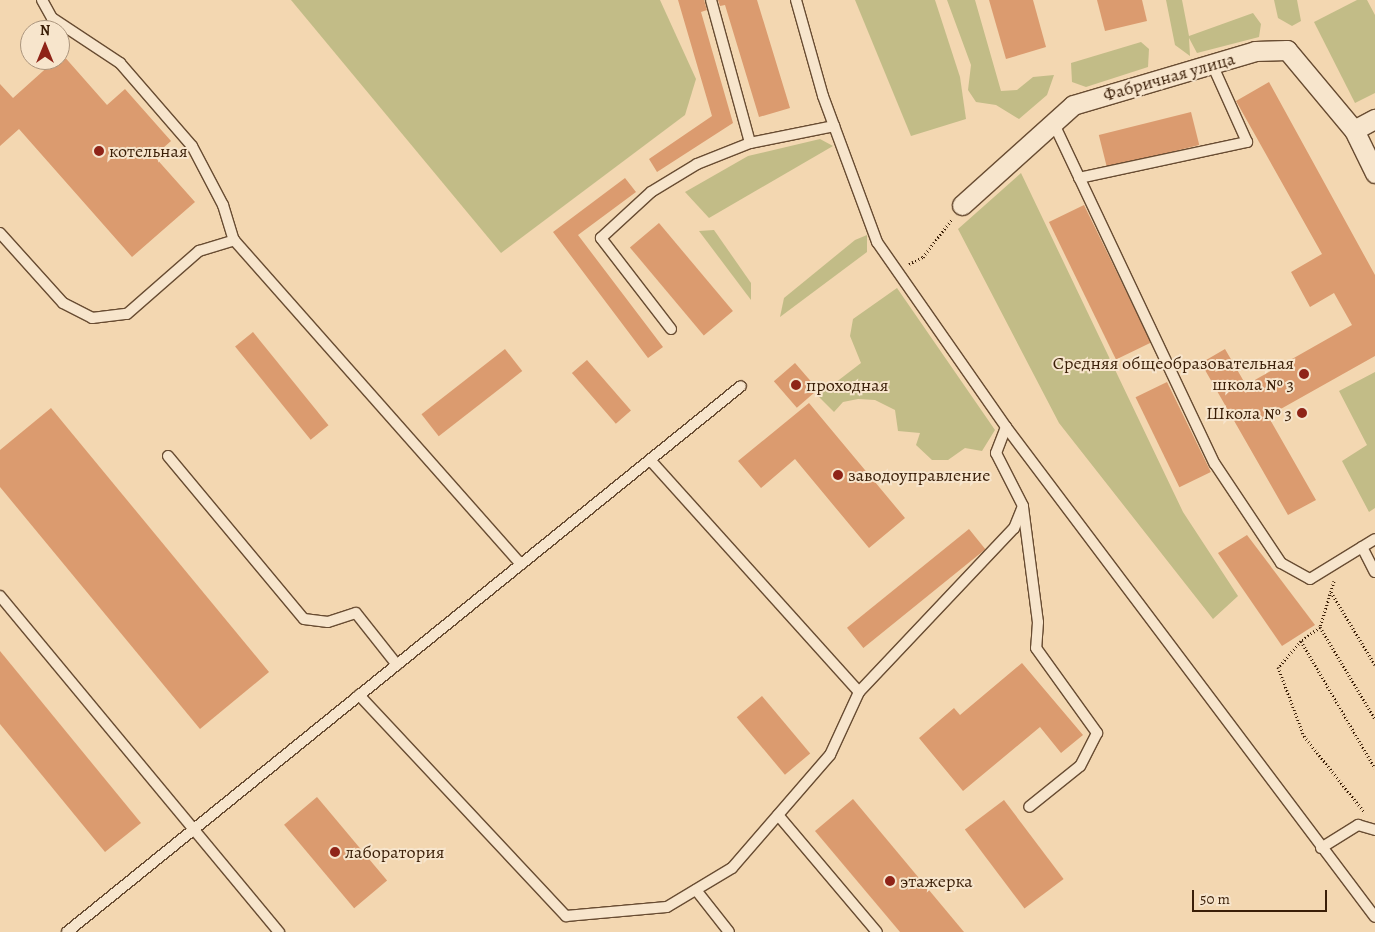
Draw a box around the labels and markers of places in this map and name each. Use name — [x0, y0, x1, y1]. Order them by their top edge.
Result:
place label: котельная — [109, 140, 188, 162]
marker: котельная — [93, 145, 105, 157]
place label: Средняя общеобразовательная школа № 3 — [1053, 353, 1294, 396]
marker: Средняя общеобразовательная школа № 3 — [1298, 368, 1310, 380]
place label: проходная — [806, 374, 888, 396]
marker: проходная — [790, 379, 802, 391]
place label: Школа № 3 — [1206, 402, 1292, 424]
marker: Школа № 3 — [1296, 407, 1308, 419]
place label: заводоуправление — [848, 464, 990, 486]
marker: заводоуправление — [832, 469, 844, 481]
place label: лаборатория — [345, 841, 444, 863]
marker: лаборатория — [329, 846, 341, 858]
place label: этажерка — [900, 870, 973, 892]
marker: этажерка — [884, 875, 896, 887]

